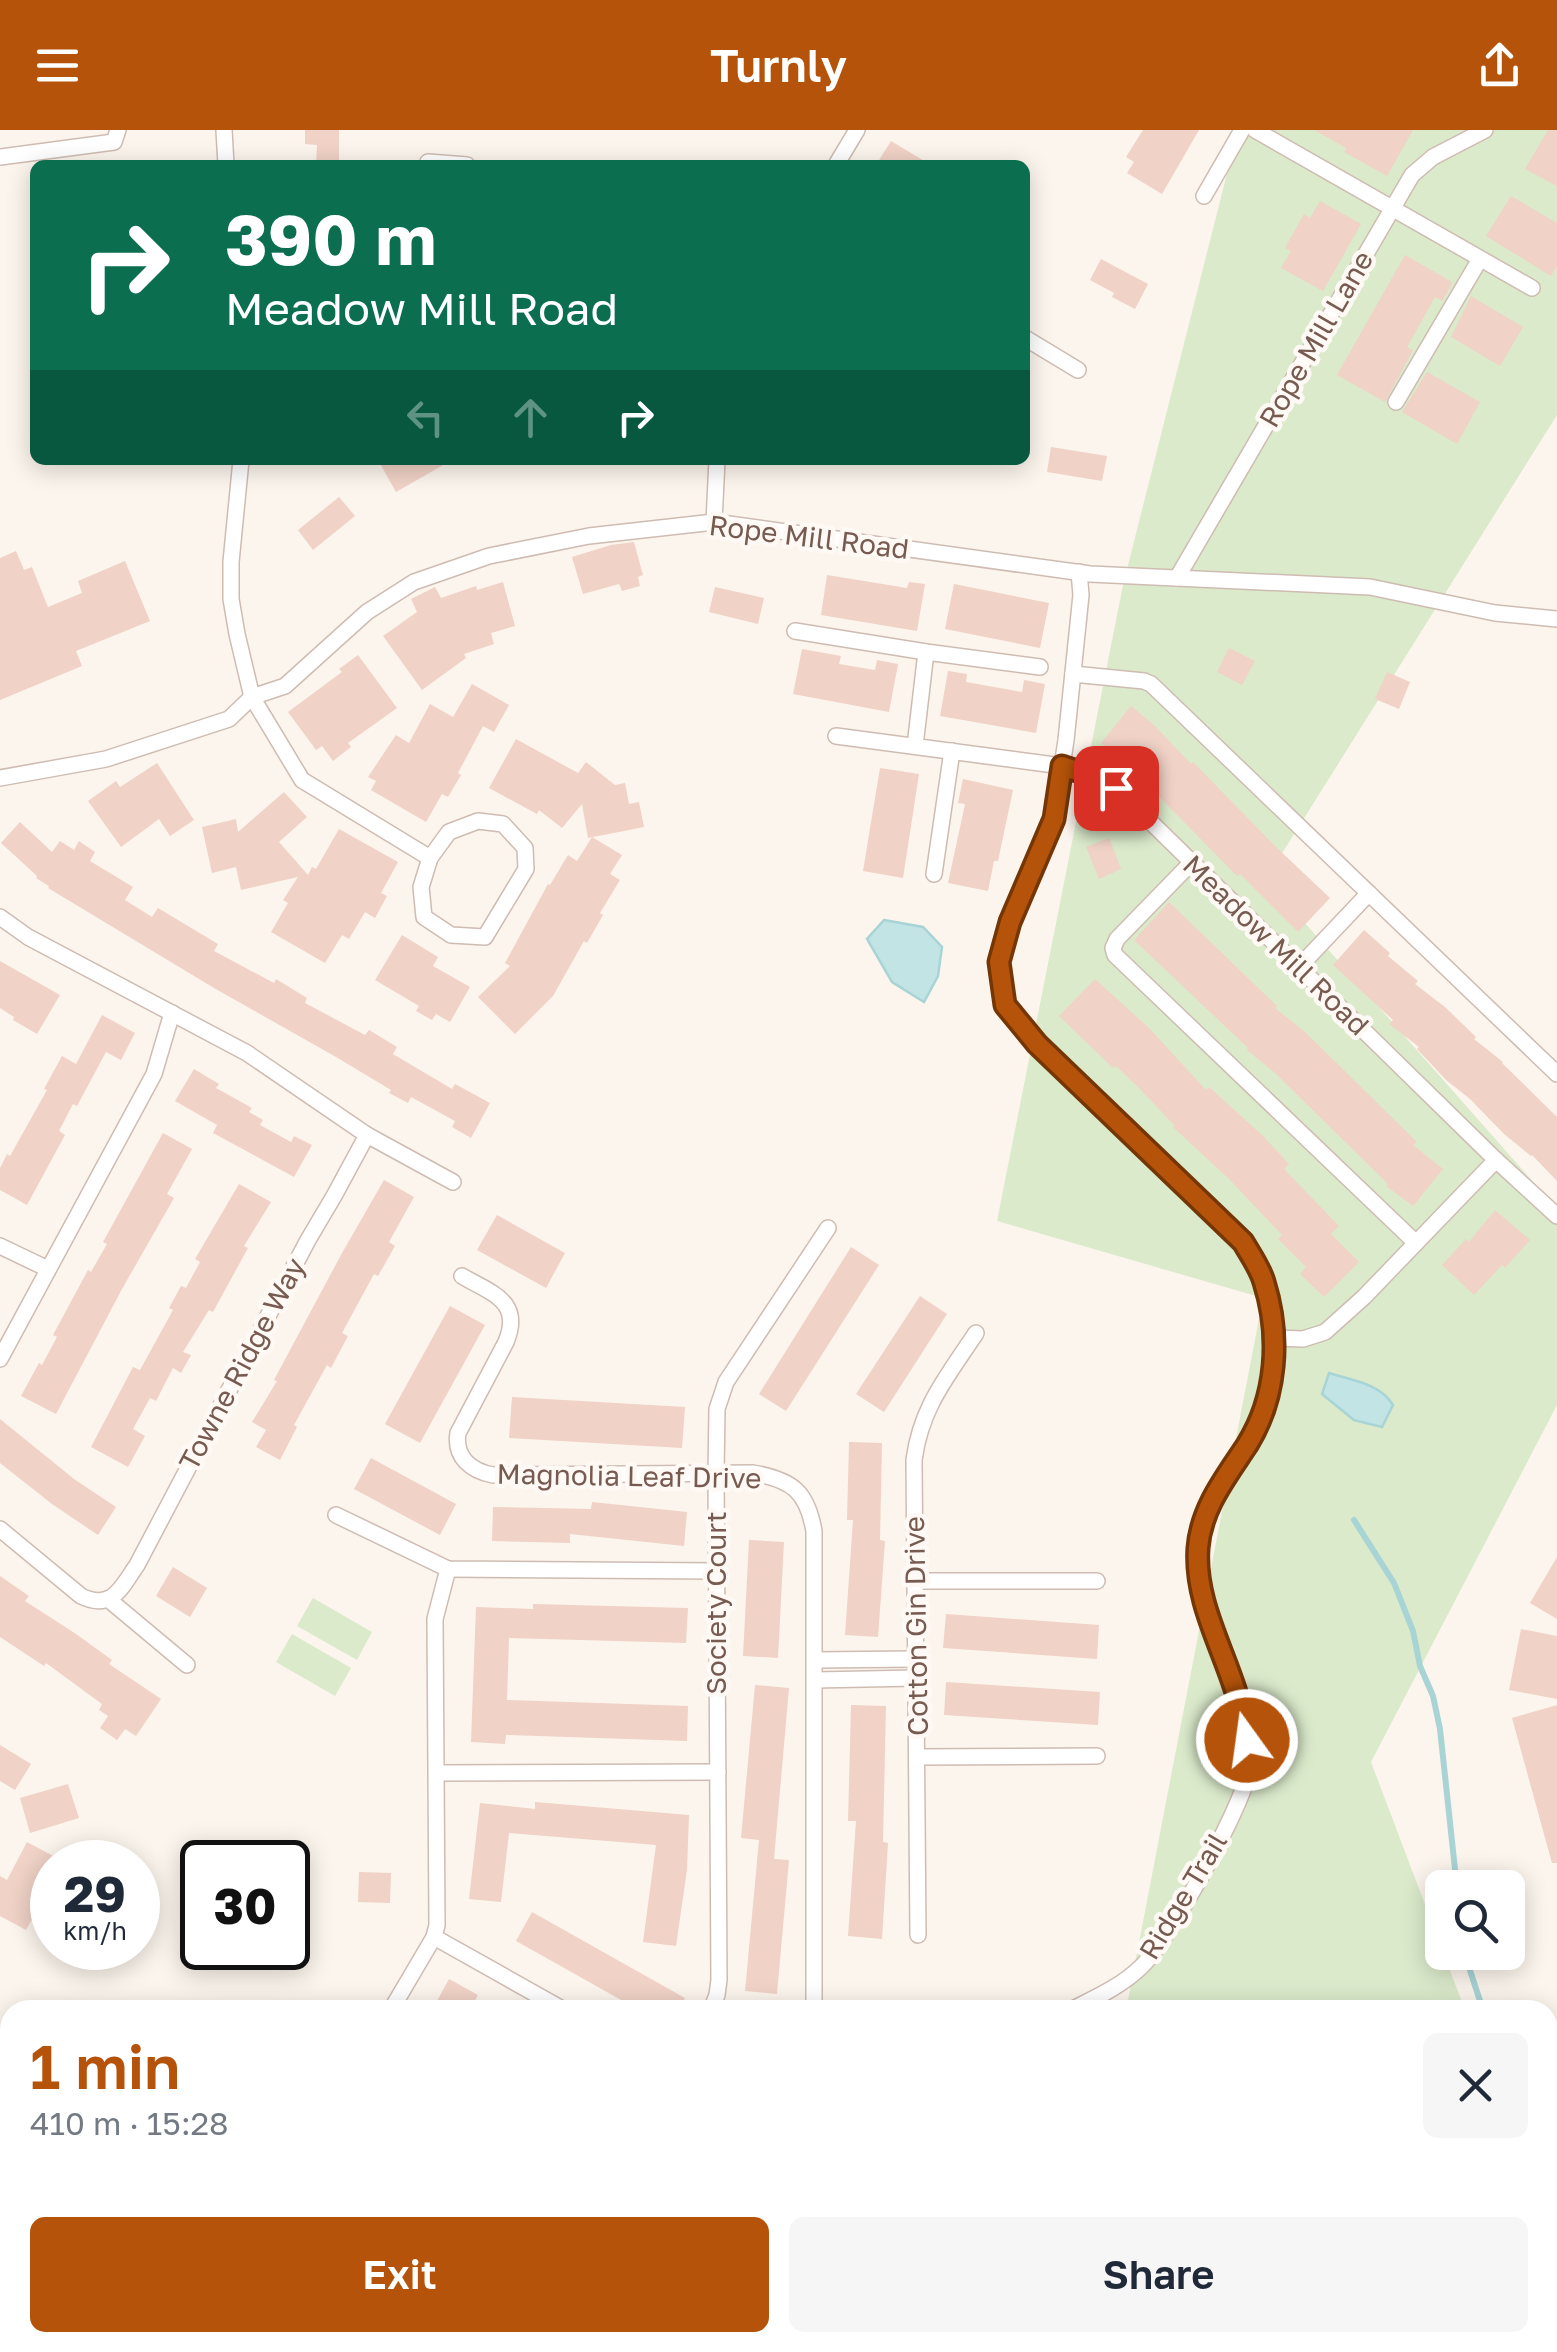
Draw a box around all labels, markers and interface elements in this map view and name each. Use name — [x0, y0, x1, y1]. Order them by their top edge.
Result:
icon: menu — [30, 38, 85, 93]
text: Turnly — [710, 38, 847, 92]
icon: share — [1472, 38, 1527, 93]
text: 390 m — [225, 196, 436, 280]
icon: right — [60, 200, 190, 330]
street label: Rope Mill Lane — [1252, 245, 1379, 433]
text: Meadow Mill Road — [225, 281, 618, 335]
icon: left — [398, 390, 453, 445]
icon: ahead — [503, 390, 558, 445]
icon: right — [608, 390, 663, 445]
street label: Rope Mill Road — [707, 508, 911, 565]
pin — [1074, 746, 1159, 831]
icon: arrive — [1089, 761, 1144, 816]
street label: Meadow Mill Road — [1177, 848, 1376, 1041]
street label: Towne Ridge Way — [172, 1252, 312, 1475]
street label: Magnolia Leaf Drive — [496, 1457, 762, 1494]
street label: Society Court — [699, 1511, 732, 1695]
street label: Cotton Gin Drive — [897, 1516, 934, 1736]
position arrow — [1195, 1688, 1299, 1792]
street label: Ridge Trail — [1132, 1826, 1233, 1965]
speed limit sign: 30 — [180, 1840, 310, 1970]
text: 29 — [64, 1863, 126, 1923]
map controls — [1425, 1870, 1525, 1970]
button: search — [1425, 1870, 1525, 1970]
text: km/h — [63, 1915, 127, 1946]
text: 1 min — [30, 2030, 180, 2102]
button: close — [1423, 2033, 1528, 2138]
text: 410 m · 15:28 — [30, 2104, 229, 2142]
button: Exit — [30, 2217, 769, 2332]
button: Share — [789, 2217, 1528, 2332]

